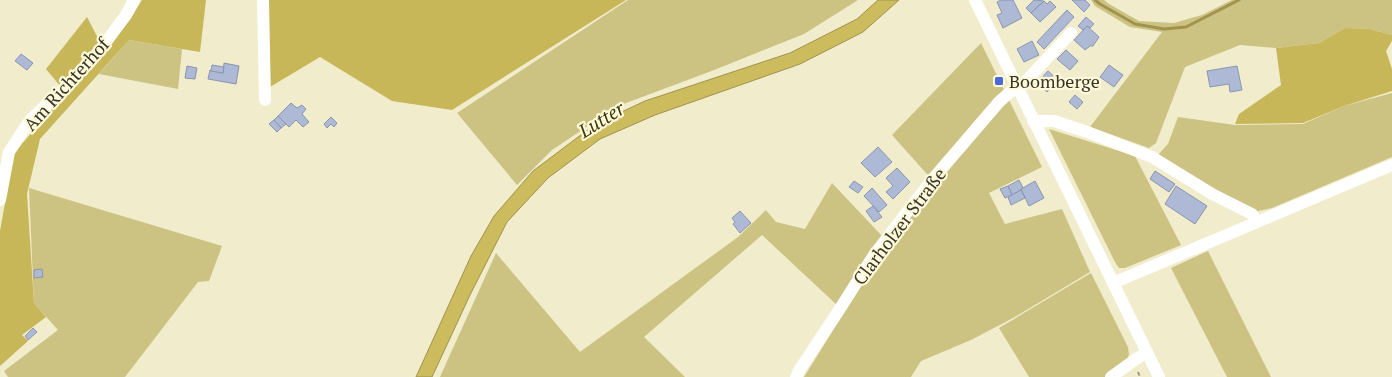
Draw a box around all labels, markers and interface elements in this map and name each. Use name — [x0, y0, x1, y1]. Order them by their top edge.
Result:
street label: Am Richterhof — [18, 31, 115, 136]
place label: Boomberge — [1009, 69, 1100, 93]
marker: Boomberge — [993, 75, 1005, 87]
water label: Lutter — [573, 95, 629, 143]
street label: Clarholzer Straße — [847, 163, 951, 289]

